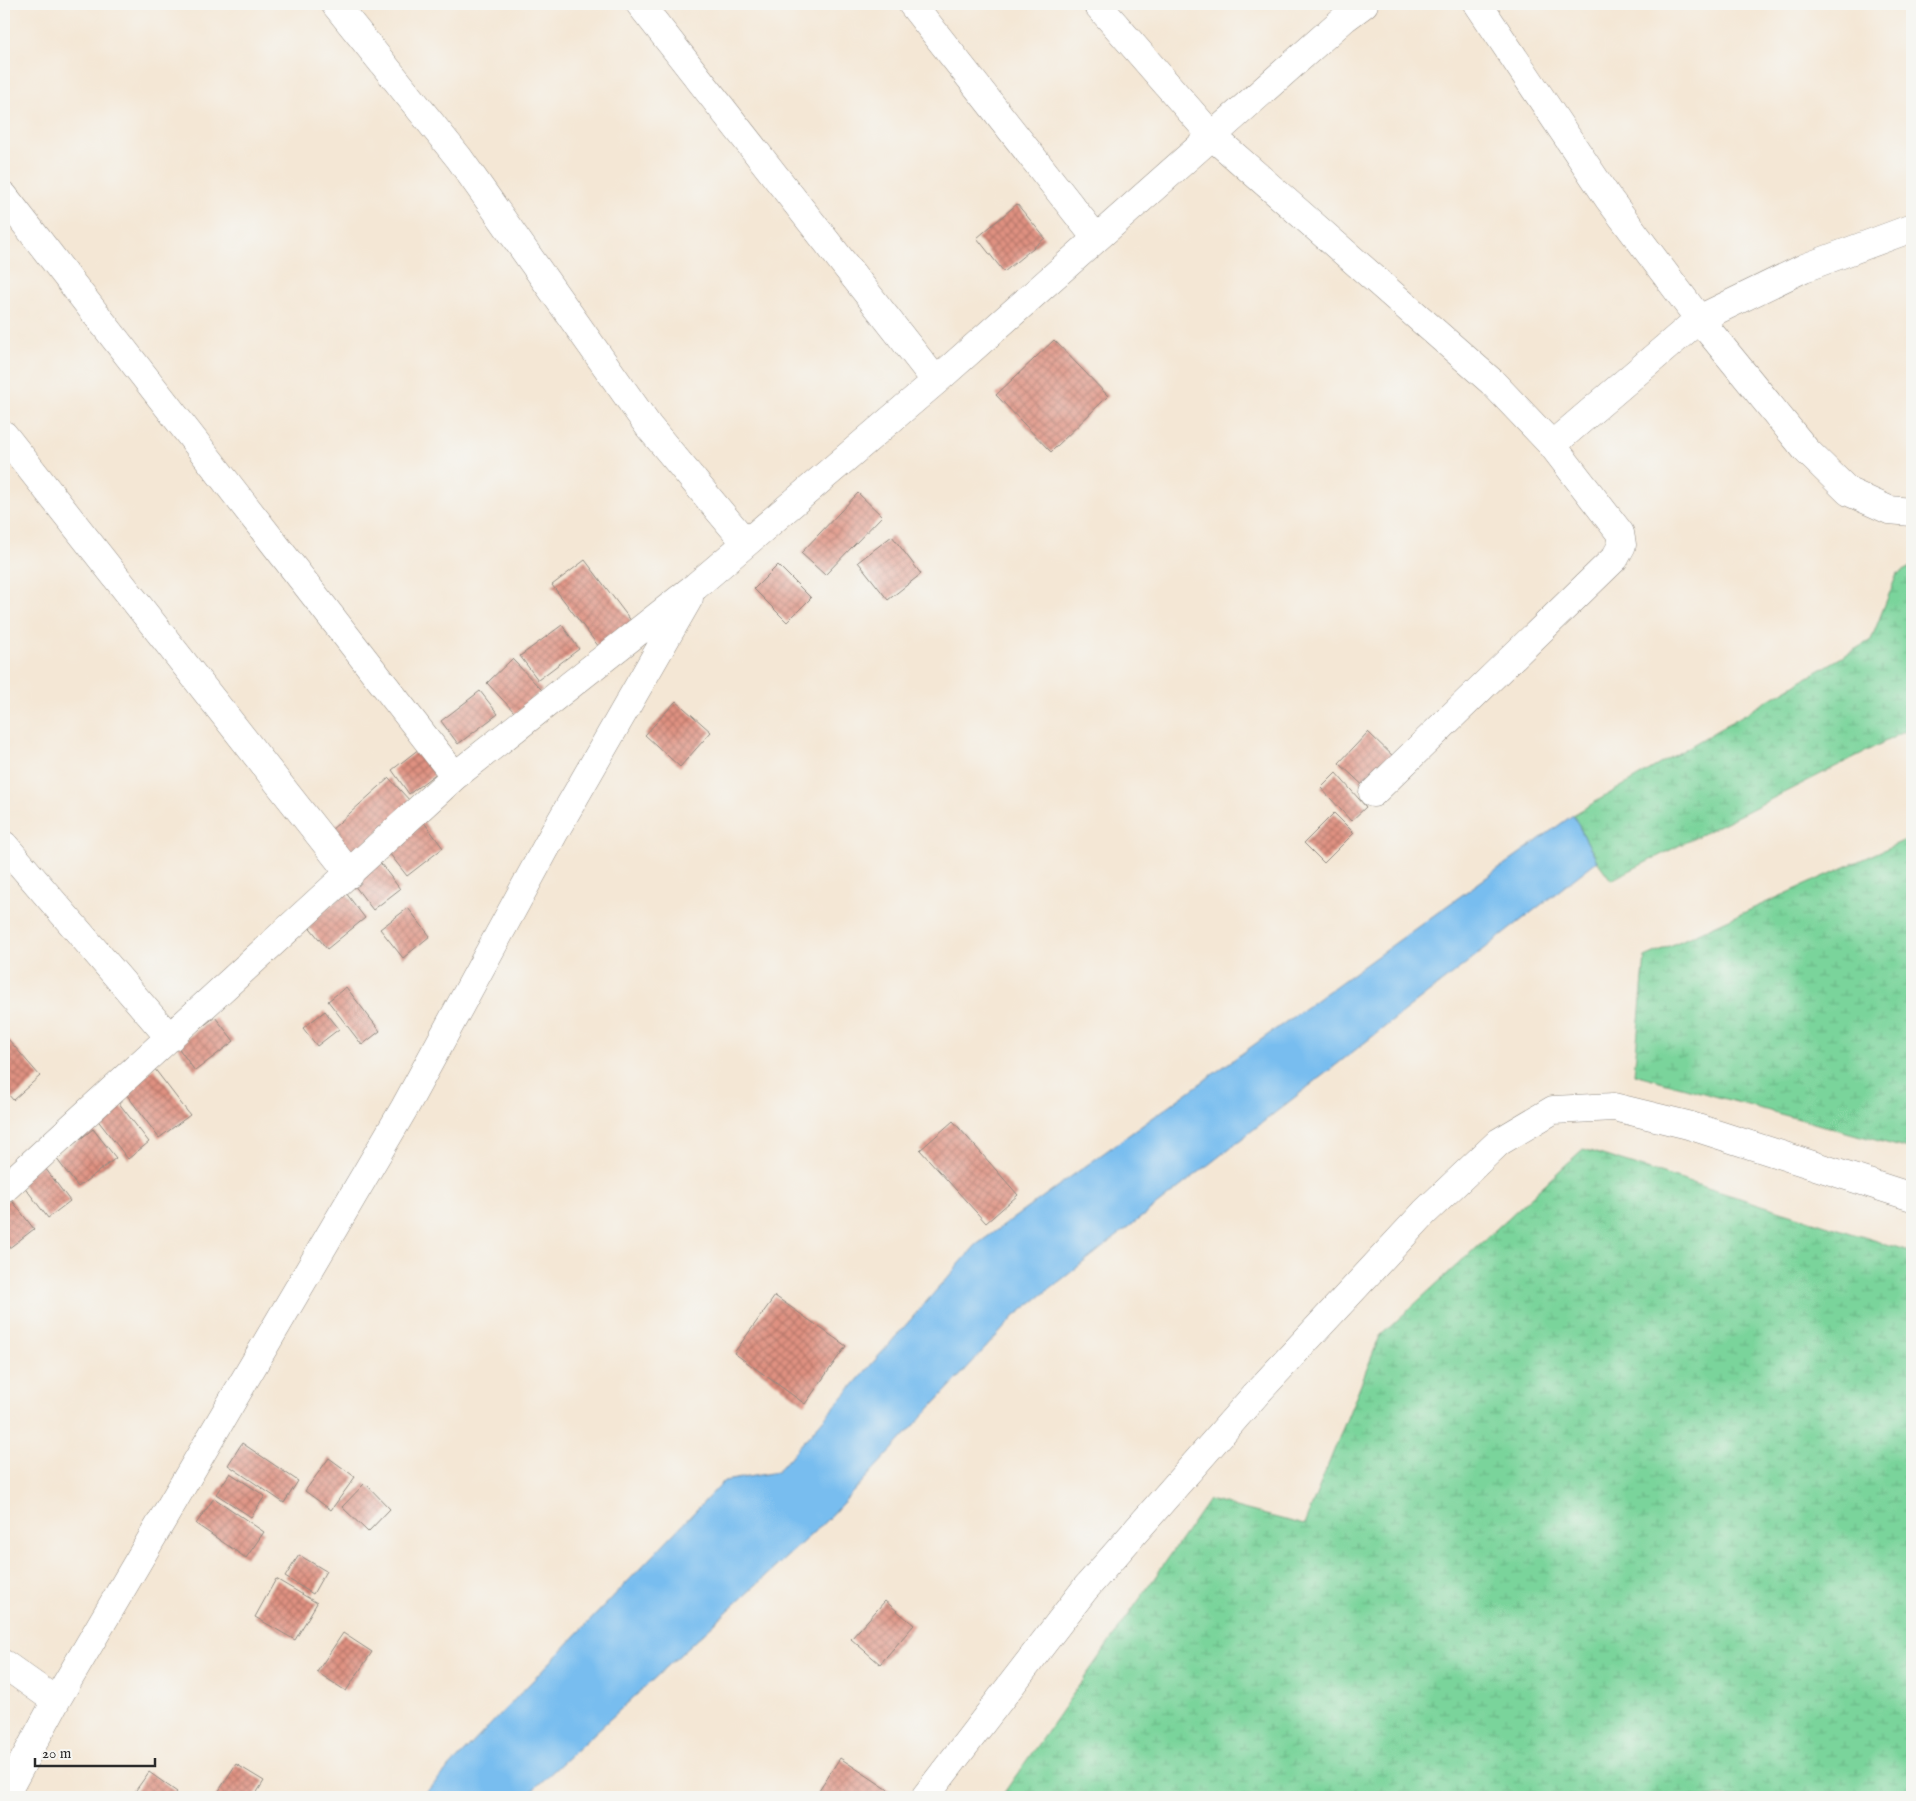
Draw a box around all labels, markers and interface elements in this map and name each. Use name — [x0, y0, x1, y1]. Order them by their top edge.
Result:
scale bar — [35, 1736, 155, 1768]
text: 20 m — [42, 1744, 72, 1763]

